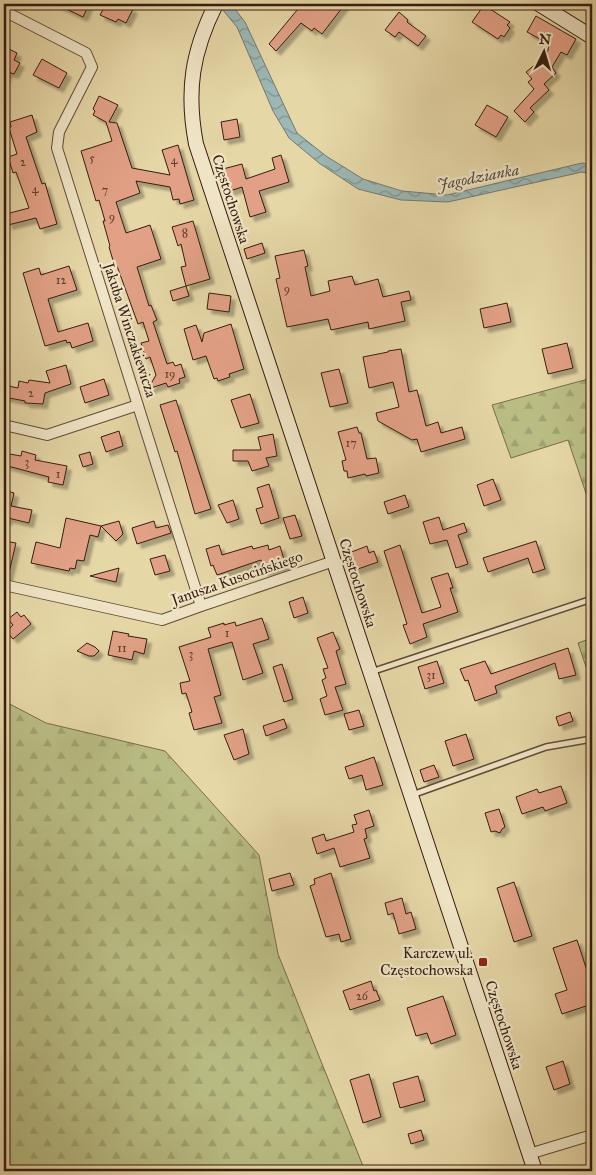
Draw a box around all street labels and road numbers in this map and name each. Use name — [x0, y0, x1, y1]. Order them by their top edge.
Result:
street label: Częstochowska — [208, 152, 254, 246]
street label: Jakuba Winczakiewicza — [98, 258, 160, 401]
street label: Częstochowska — [335, 536, 381, 630]
street label: Janusza Kusocińskiego — [167, 547, 306, 610]
street label: Częstochowska — [481, 978, 527, 1072]

